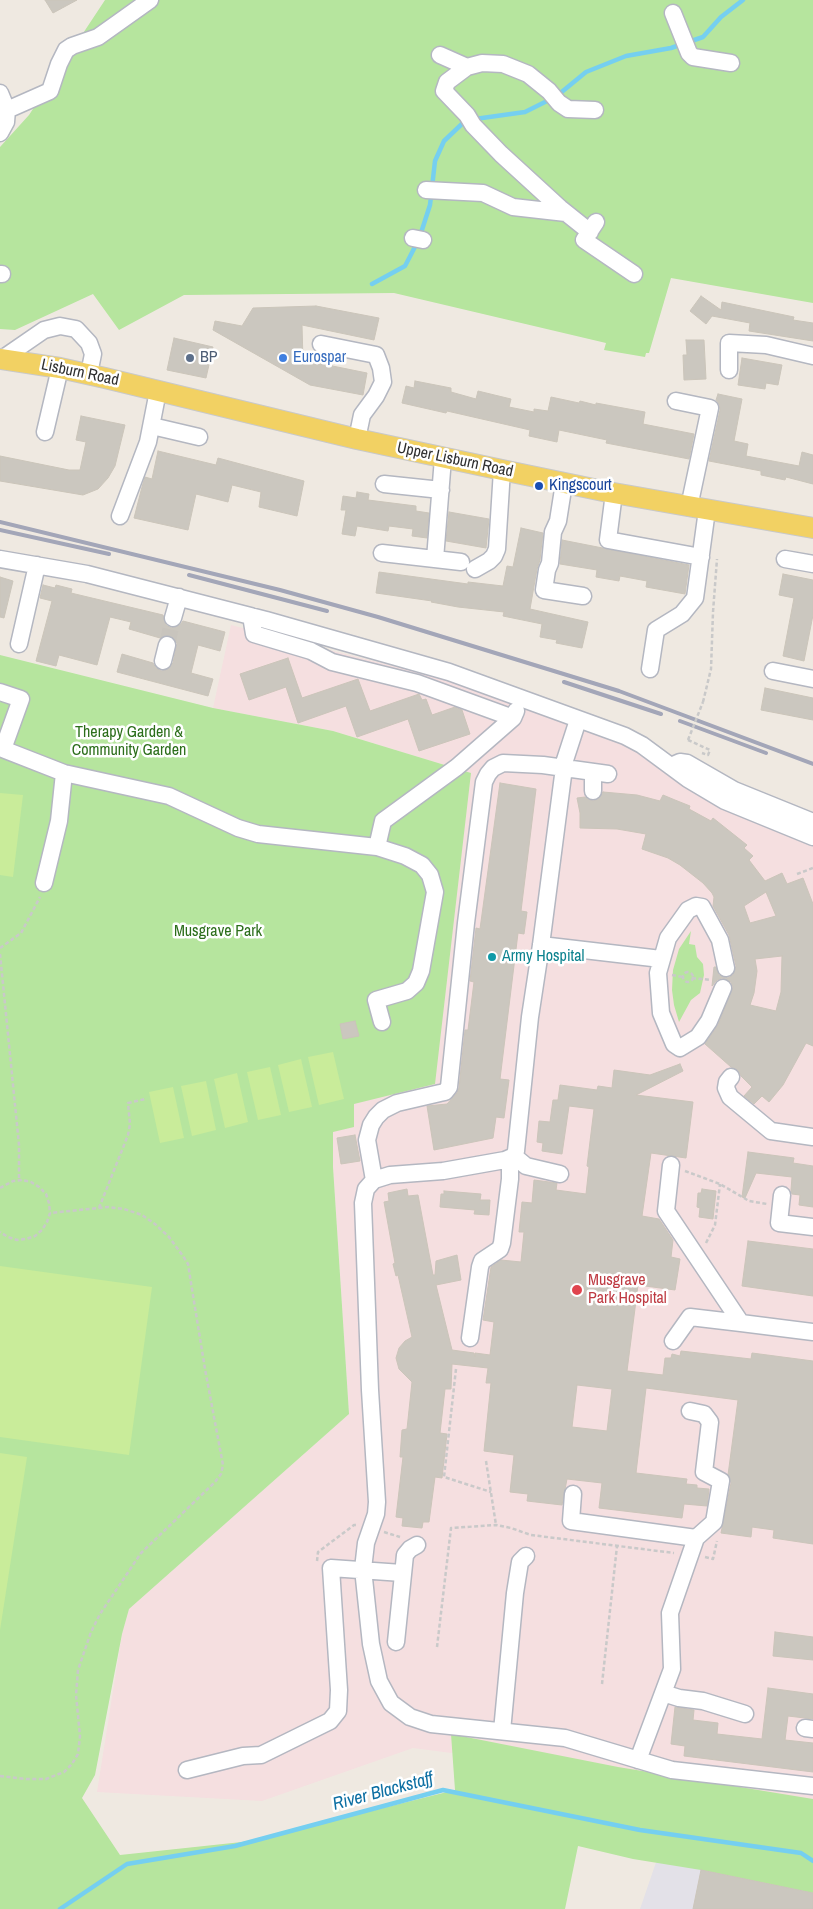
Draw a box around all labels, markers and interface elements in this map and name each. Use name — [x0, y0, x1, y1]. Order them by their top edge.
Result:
place label: BP — [200, 348, 218, 368]
place label: Eurospar — [293, 348, 346, 368]
marker: BP — [184, 352, 196, 364]
marker: Eurospar — [277, 352, 289, 364]
street label: Lisburn Road — [39, 355, 121, 391]
street label: Upper Lisburn Road — [395, 438, 515, 482]
place label: Kingscourt — [549, 476, 612, 496]
marker: Kingscourt — [533, 480, 545, 492]
park label: Therapy Garden & Community Garden — [72, 723, 186, 761]
park label: Musgrave Park — [174, 922, 262, 942]
place label: Army Hospital — [502, 947, 584, 967]
marker: Army Hospital — [486, 951, 498, 963]
place label: Musgrave Park Hospital — [588, 1271, 667, 1309]
marker: Musgrave Park Hospital — [570, 1283, 584, 1297]
water label: River Blackstaff — [330, 1768, 436, 1816]

